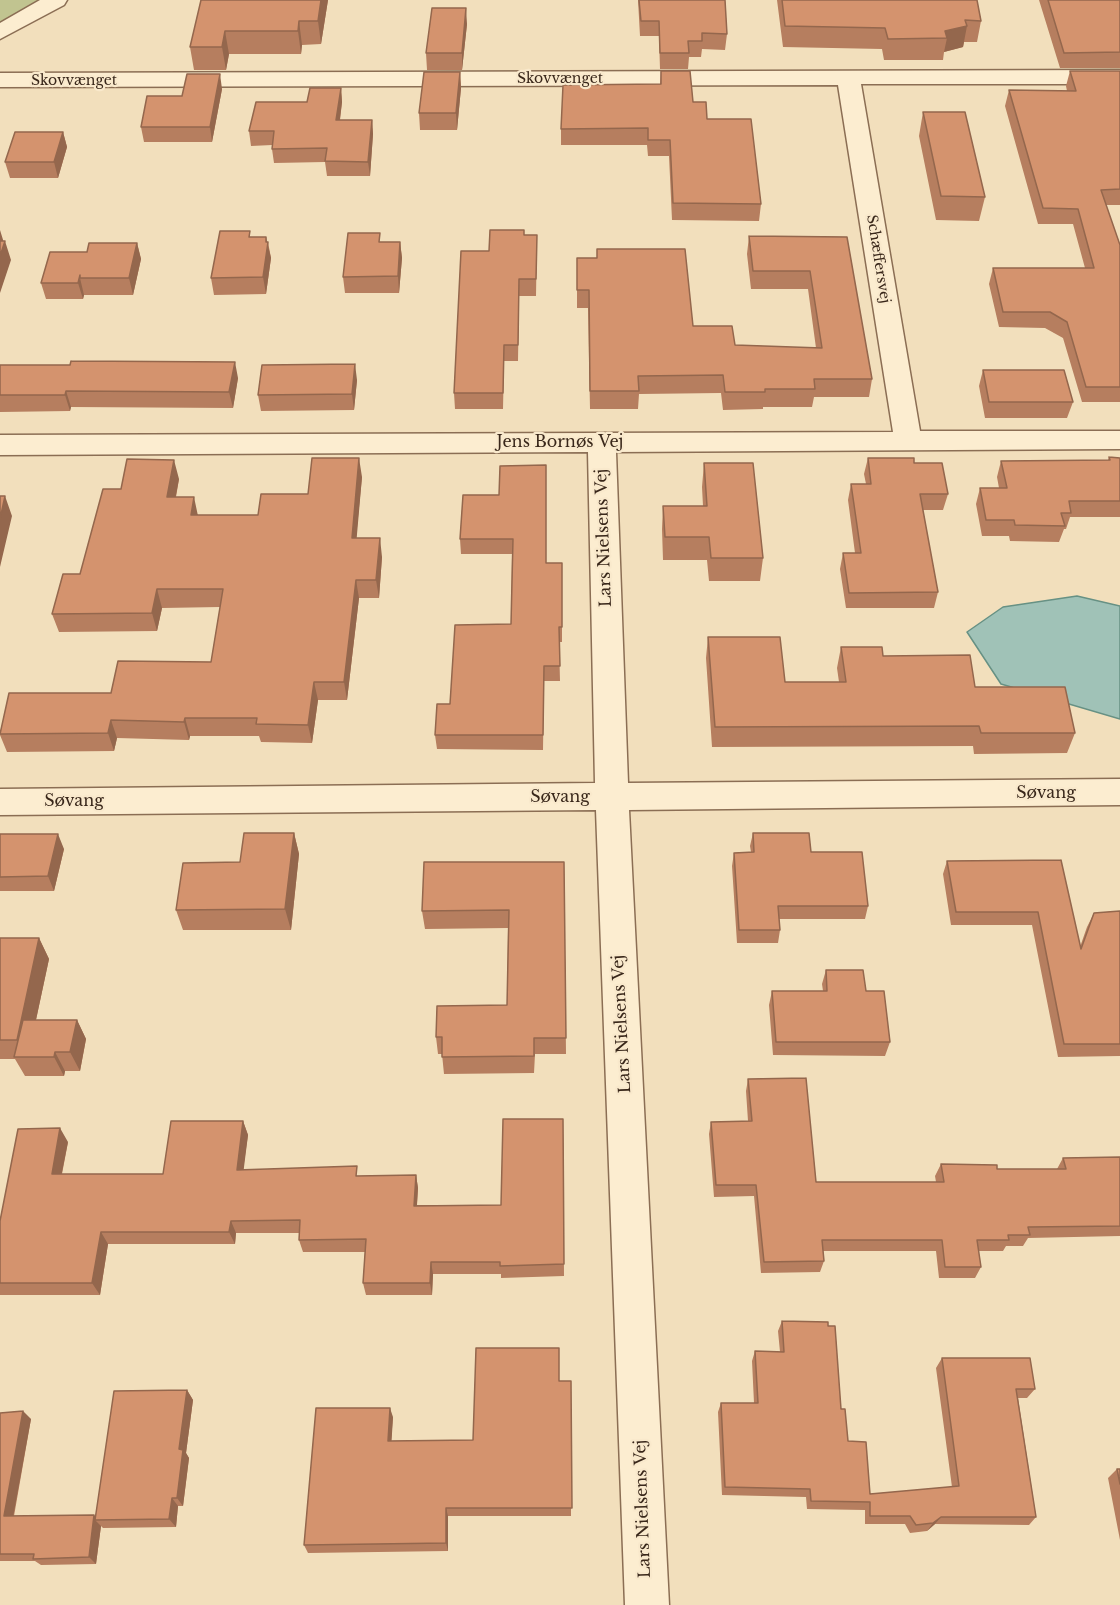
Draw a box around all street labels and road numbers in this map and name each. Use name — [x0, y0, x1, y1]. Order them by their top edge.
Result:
street label: Skovvænget — [517, 71, 603, 87]
street label: Skovvænget — [31, 73, 117, 89]
street label: Schæffersvej — [863, 213, 893, 305]
street label: Jens Bornøs Vej — [497, 432, 623, 452]
street label: Lars Nielsens Vej — [592, 468, 616, 608]
street label: Søvang — [1016, 783, 1076, 803]
street label: Søvang — [530, 787, 590, 807]
street label: Søvang — [44, 791, 104, 811]
street label: Lars Nielsens Vej — [609, 954, 635, 1094]
street label: Lars Nielsens Vej — [631, 1439, 655, 1579]

